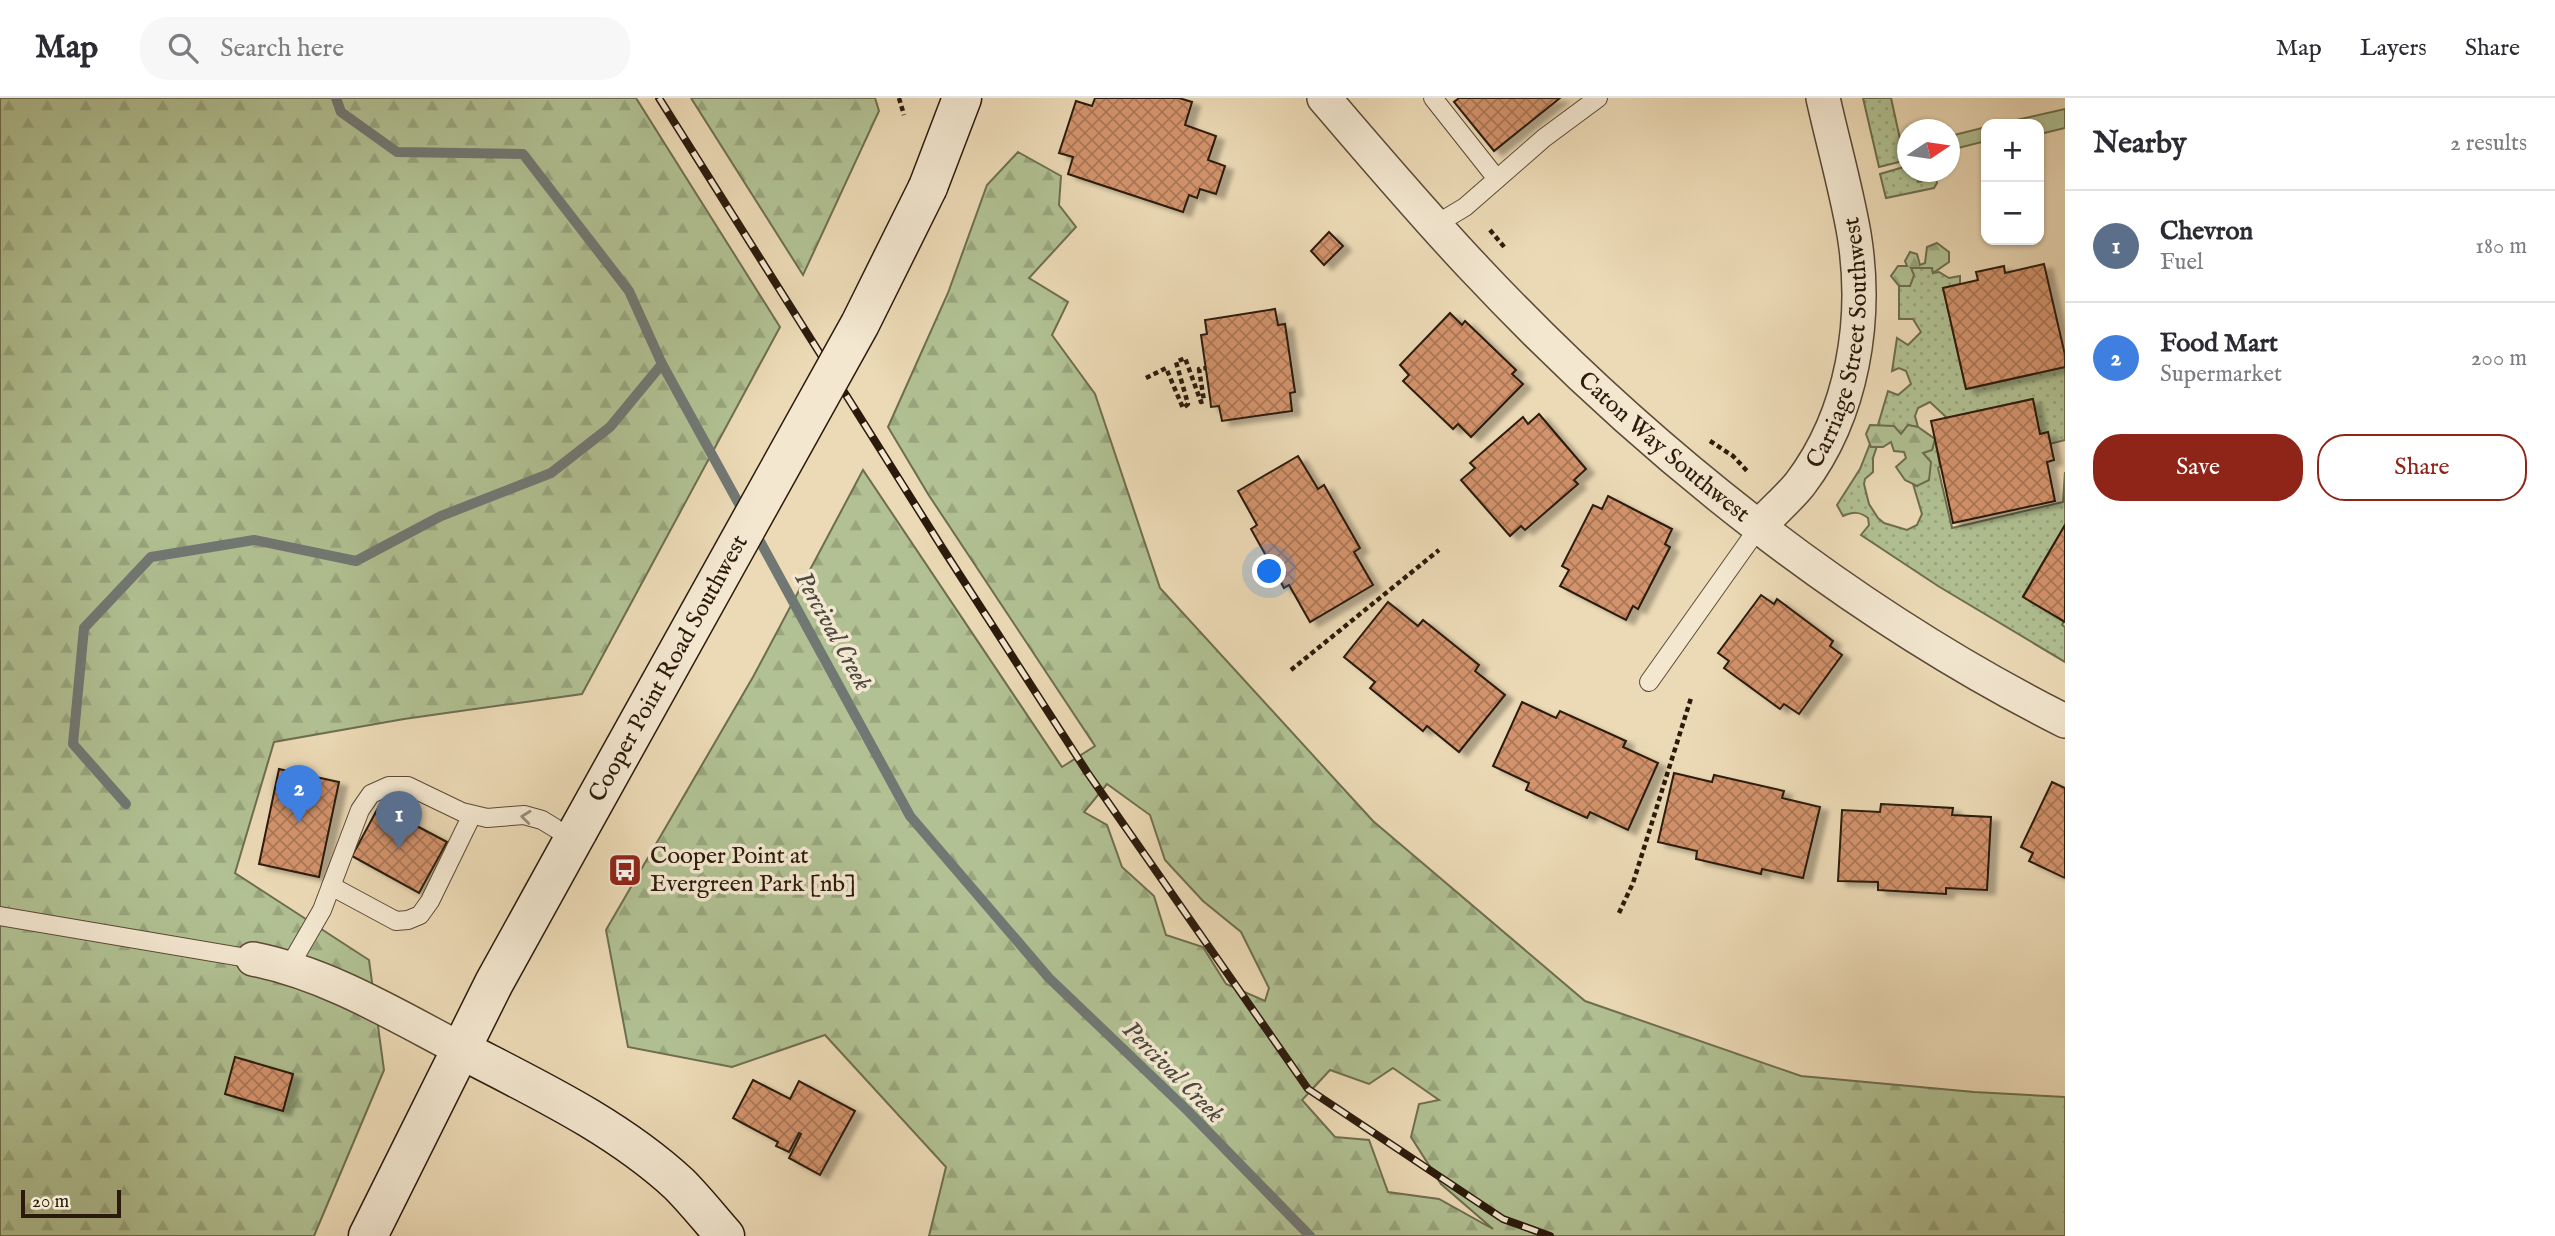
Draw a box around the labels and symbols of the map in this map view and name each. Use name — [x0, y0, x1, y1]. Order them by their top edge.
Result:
north arrow — [1897, 119, 1960, 182]
street label: Carriage Street Southwest — [1799, 215, 1875, 474]
street label: Caton Way Southwest — [1571, 365, 1756, 530]
street label: Cooper Point Road Southwest — [582, 529, 755, 808]
your location — [1252, 554, 1286, 588]
water label: Percival Creek — [787, 565, 880, 697]
pin: 2 — [276, 765, 322, 823]
pin: 1 — [376, 791, 422, 849]
one-way arrow — [520, 810, 532, 825]
place label: Cooper Point at Evergreen Park [nb] — [650, 841, 856, 900]
bus stop icon: Cooper Point at Evergreen Park [nb] — [606, 851, 644, 889]
water label: Percival Creek — [1115, 1014, 1232, 1131]
scale bar — [21, 1187, 121, 1219]

